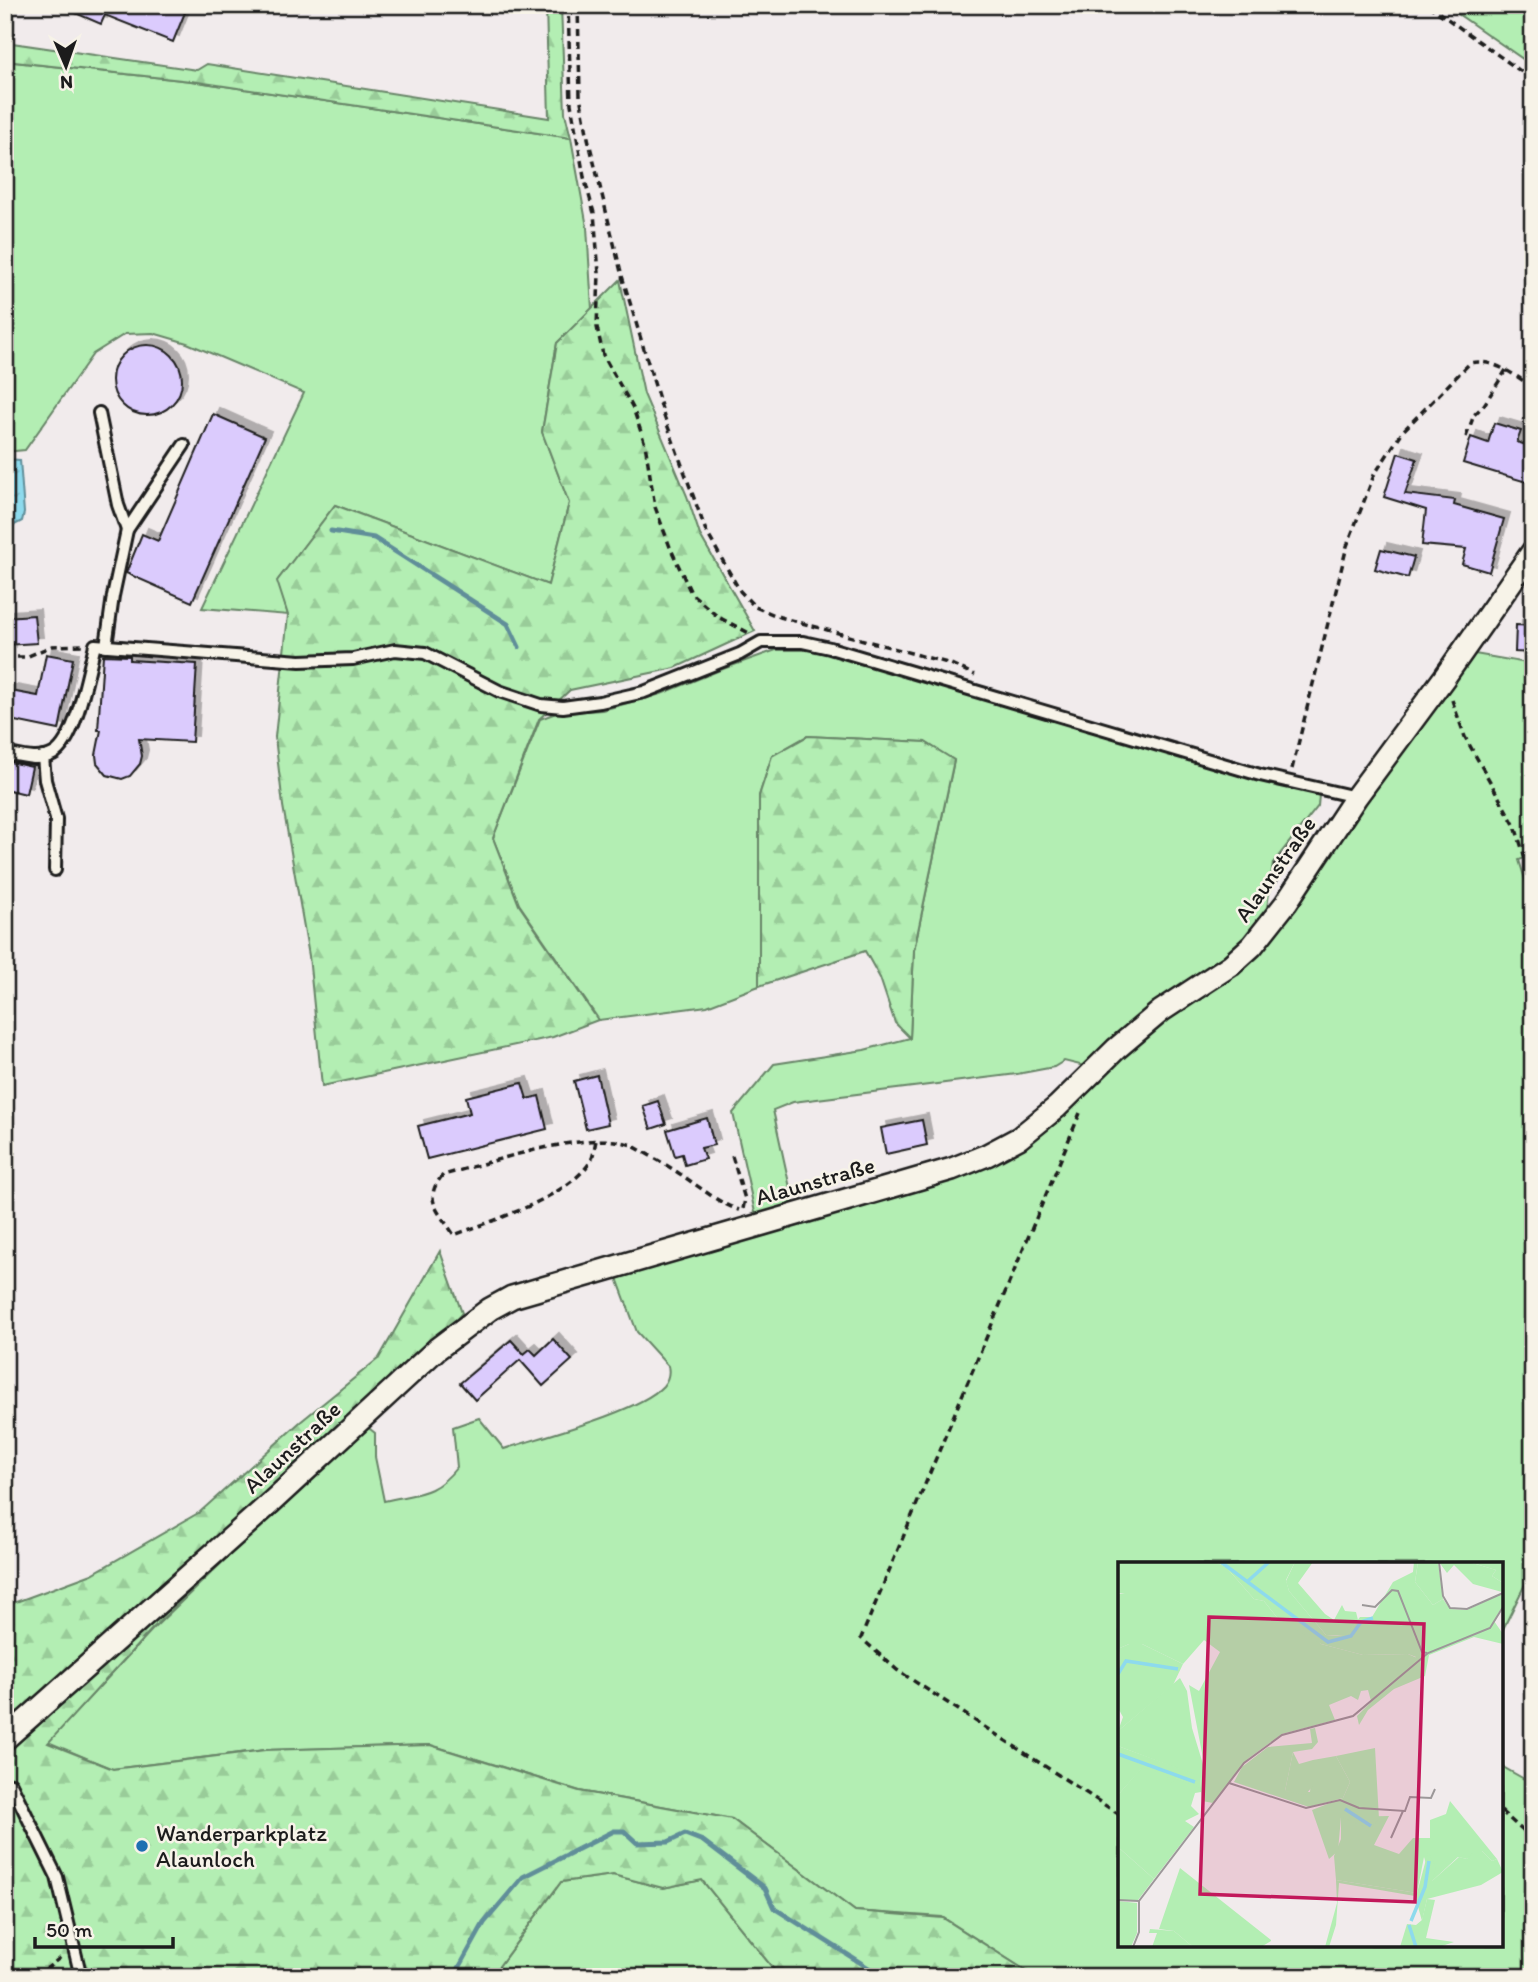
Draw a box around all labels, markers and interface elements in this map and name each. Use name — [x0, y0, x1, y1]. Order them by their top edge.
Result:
north arrow — [32, 32, 102, 102]
text: N — [60, 71, 73, 94]
street label: Alaunstraße — [1228, 811, 1322, 927]
street label: Alaunstraße — [752, 1151, 878, 1211]
street label: Alaunstraße — [238, 1395, 346, 1499]
inset map — [1118, 1562, 1503, 1947]
place label: Wanderparkplatz Alaunloch — [156, 1819, 327, 1873]
marker: Wanderparkplatz Alaunloch — [134, 1838, 150, 1854]
scale bar — [35, 1905, 173, 1949]
text: 50 m — [46, 1917, 93, 1942]

